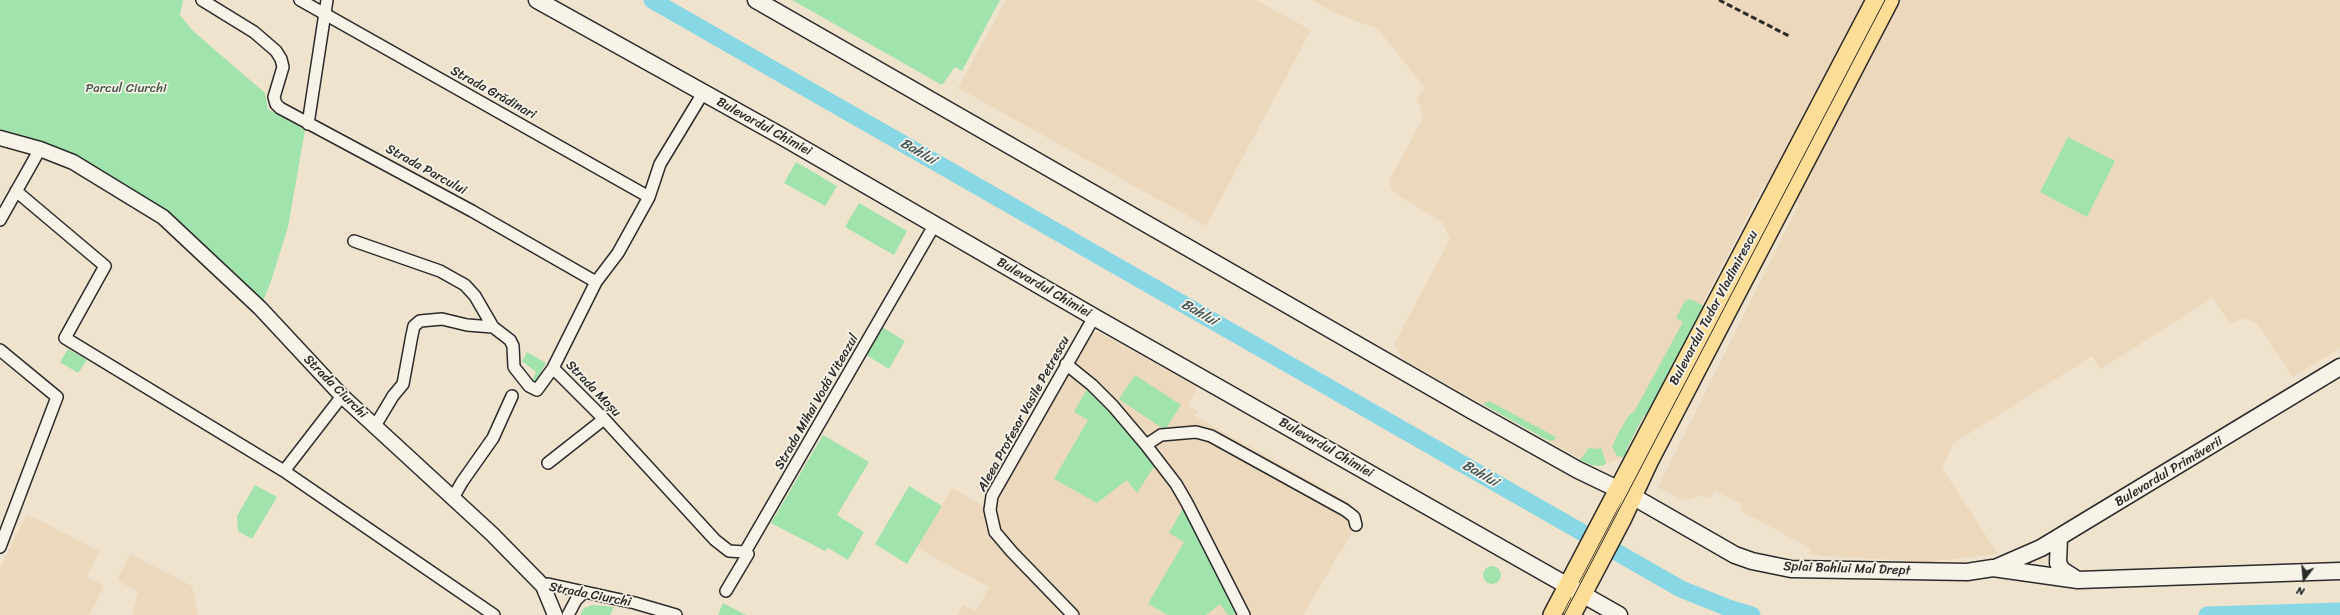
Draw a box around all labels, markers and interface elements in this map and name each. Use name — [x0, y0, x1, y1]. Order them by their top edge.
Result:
street label: Strada Grădinari — [448, 63, 538, 123]
park label: Parcul Ciurchi — [85, 81, 167, 97]
street label: Bulevardul Chimiei — [714, 94, 814, 160]
water label: Bahlui — [897, 135, 939, 169]
street label: Strada Parcului — [383, 141, 469, 199]
street label: Bulevardul Tudor Vladimirescu — [1667, 228, 1761, 388]
street label: Bulevardul Chimiei — [994, 255, 1094, 321]
water label: Bahlui — [1178, 296, 1220, 330]
street label: Strada Mihai Vodă Viteazul — [772, 331, 862, 473]
street label: Aleea Profesor Vasile Petrescu — [975, 333, 1073, 495]
street label: Strada Ciurchi — [300, 352, 370, 422]
street label: Strada Moșu — [562, 357, 624, 421]
street label: Bulevardul Chimiei — [1276, 415, 1376, 481]
street label: Bulevardul Primăverii — [2112, 434, 2226, 510]
water label: Bahlui — [1459, 457, 1501, 491]
street label: Splai Bahlui Mal Drept — [1783, 559, 1911, 579]
north arrow — [2284, 559, 2324, 599]
street label: Strada Ciurchi — [548, 579, 632, 611]
text: N — [2294, 581, 2307, 601]

